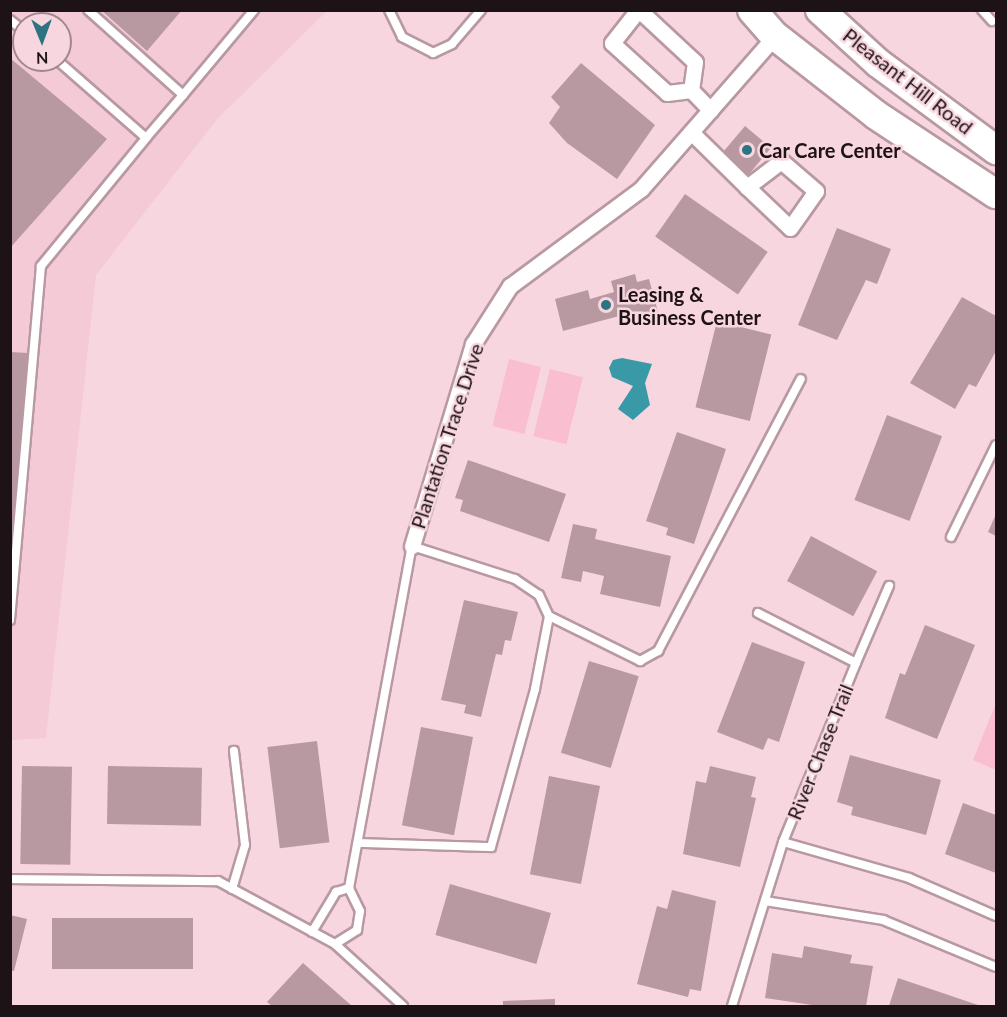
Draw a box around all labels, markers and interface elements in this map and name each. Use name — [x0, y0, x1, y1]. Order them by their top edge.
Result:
north arrow — [12, 12, 72, 72]
street label: Pleasant Hill Road — [838, 23, 978, 139]
text: N — [36, 49, 49, 68]
place label: Car Care Center — [759, 138, 901, 162]
marker: Car Care Center — [740, 143, 754, 157]
place label: Leasing & Business Center — [618, 282, 761, 329]
marker: Leasing & Business Center — [599, 298, 613, 312]
street label: Plantation Trace Drive — [406, 340, 488, 532]
street label: River Chase Trail — [782, 680, 858, 824]

